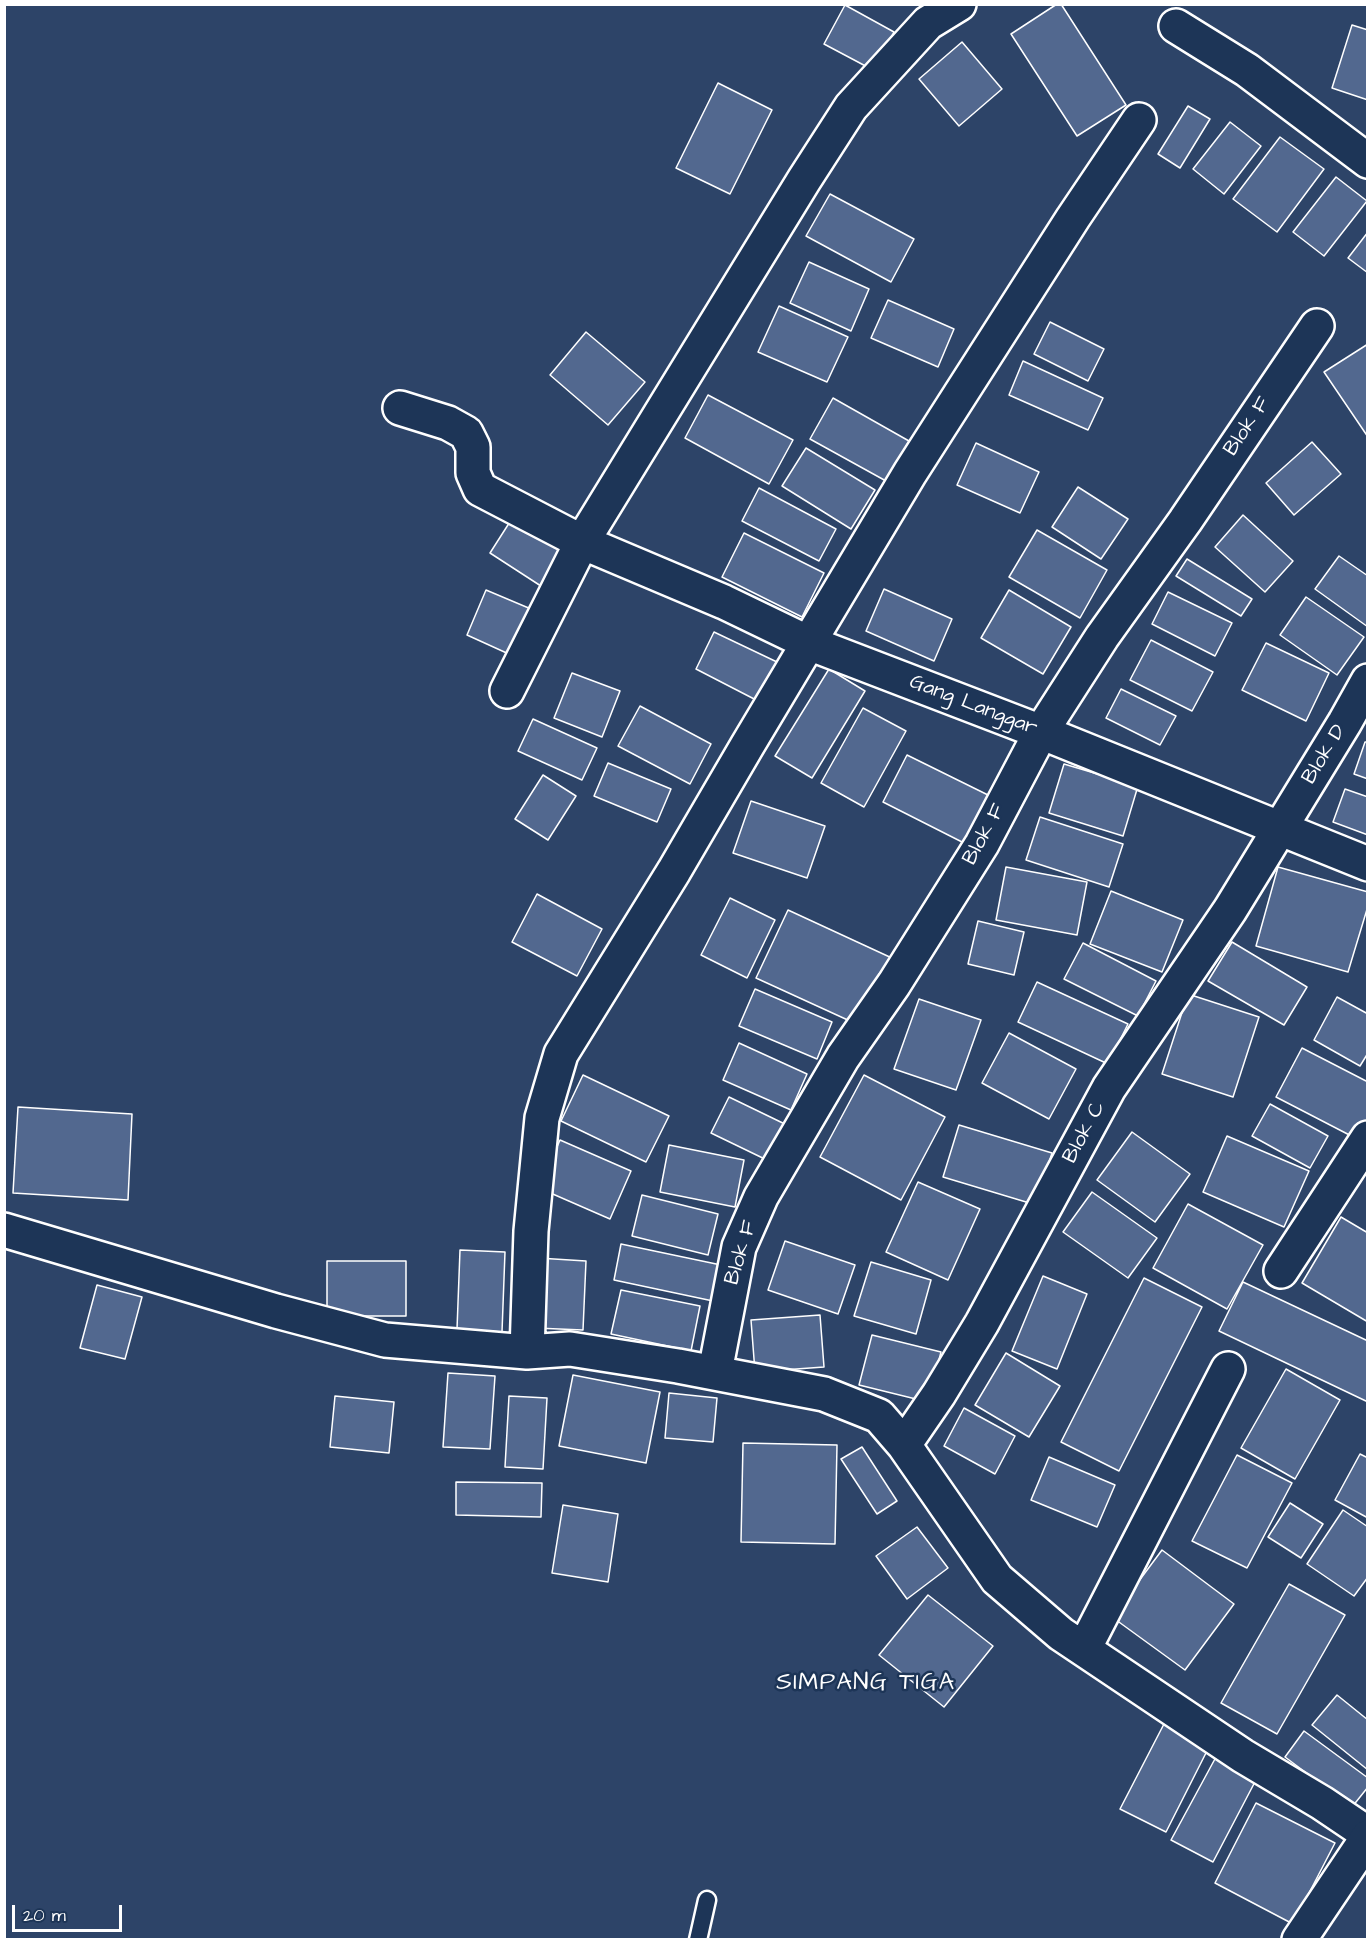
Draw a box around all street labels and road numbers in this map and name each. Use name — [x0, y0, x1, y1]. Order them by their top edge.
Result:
street label: Blok F — [1219, 393, 1277, 461]
street label: Gang Langgar — [906, 670, 1040, 742]
street label: Blok D — [1297, 721, 1353, 789]
street label: Blok F — [958, 800, 1012, 870]
street label: Blok C — [1058, 1098, 1112, 1168]
street label: Blok F — [720, 1218, 764, 1288]

